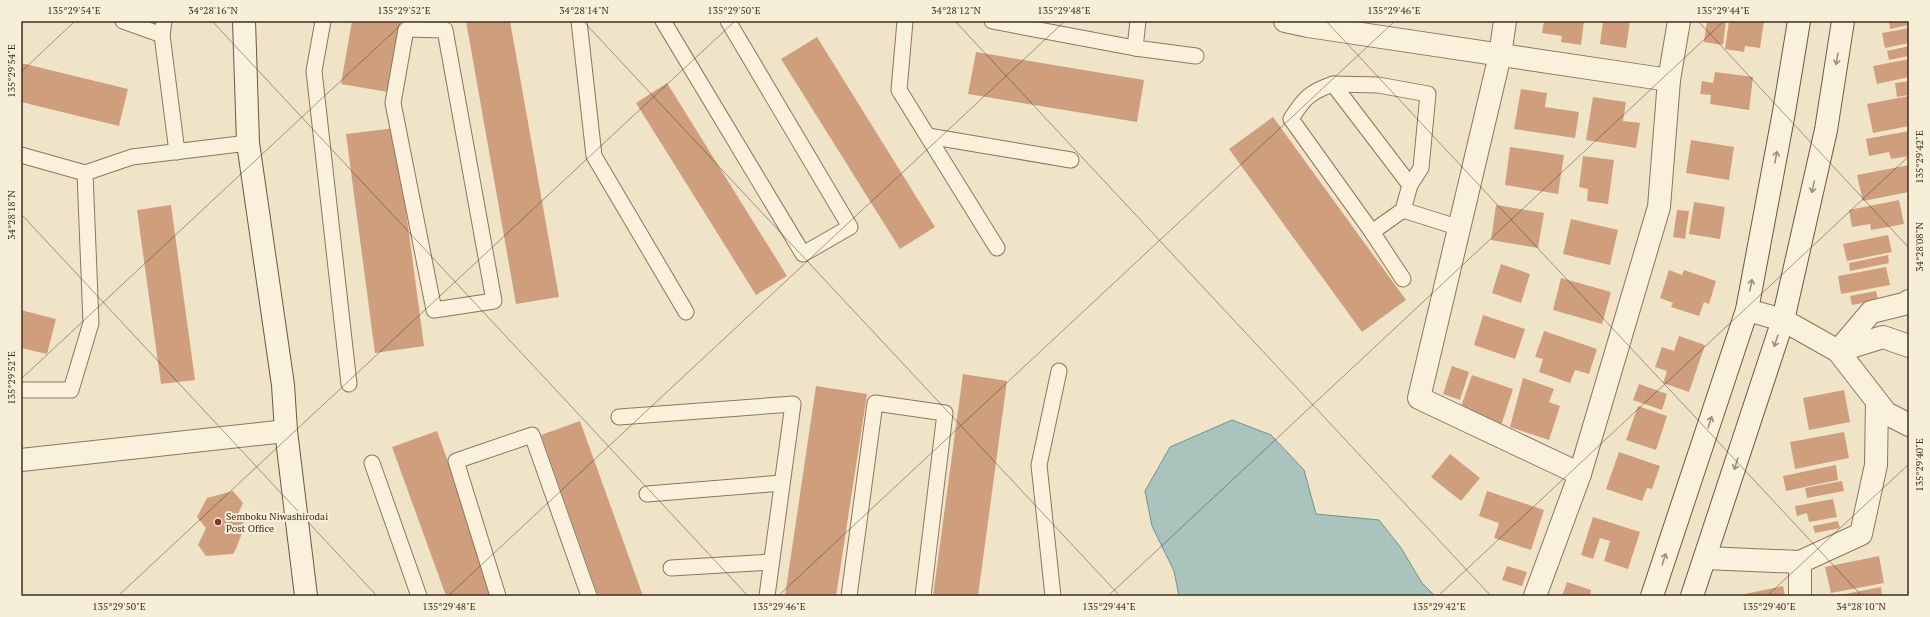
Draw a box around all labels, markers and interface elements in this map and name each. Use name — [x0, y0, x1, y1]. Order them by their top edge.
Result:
text: 135°29'54"E — [47, 4, 101, 17]
text: 34°28'16"N — [188, 4, 238, 17]
text: 135°29'52"E — [377, 4, 431, 17]
text: 34°28'14"N — [559, 4, 609, 17]
text: 135°29'50"E — [707, 4, 761, 17]
text: 34°28'12"N — [931, 4, 981, 17]
text: 135°29'48"E — [1037, 4, 1091, 17]
text: 135°29'46"E — [1367, 4, 1421, 17]
text: 135°29'44"E — [1696, 4, 1750, 17]
text: 135°29'54"E — [5, 44, 18, 98]
one-way arrow — [1833, 53, 1841, 66]
text: 135°29'42"E — [1913, 130, 1926, 184]
one-way arrow — [1772, 151, 1780, 164]
one-way arrow — [1808, 180, 1816, 193]
text: 34°28'18"N — [5, 190, 18, 240]
text: 34°28'08"N — [1913, 222, 1926, 272]
one-way arrow — [1748, 278, 1756, 291]
one-way arrow — [1772, 334, 1779, 347]
text: 135°29'52"E — [5, 351, 18, 405]
one-way arrow — [1706, 417, 1714, 429]
text: 135°29'40"E — [1913, 438, 1926, 492]
one-way arrow — [1731, 458, 1739, 470]
place label: Semboku Niwashirodai Post Office — [226, 510, 328, 535]
marker: Semboku Niwashirodai Post Office — [213, 517, 223, 527]
one-way arrow — [1661, 553, 1669, 565]
text: 135°29'50"E — [92, 600, 146, 613]
text: 135°29'48"E — [422, 600, 476, 613]
text: 135°29'46"E — [752, 600, 806, 613]
text: 135°29'44"E — [1082, 600, 1136, 613]
text: 135°29'42"E — [1412, 600, 1466, 613]
text: 135°29'40"E — [1742, 600, 1796, 613]
text: 34°28'10"N — [1836, 600, 1886, 613]

